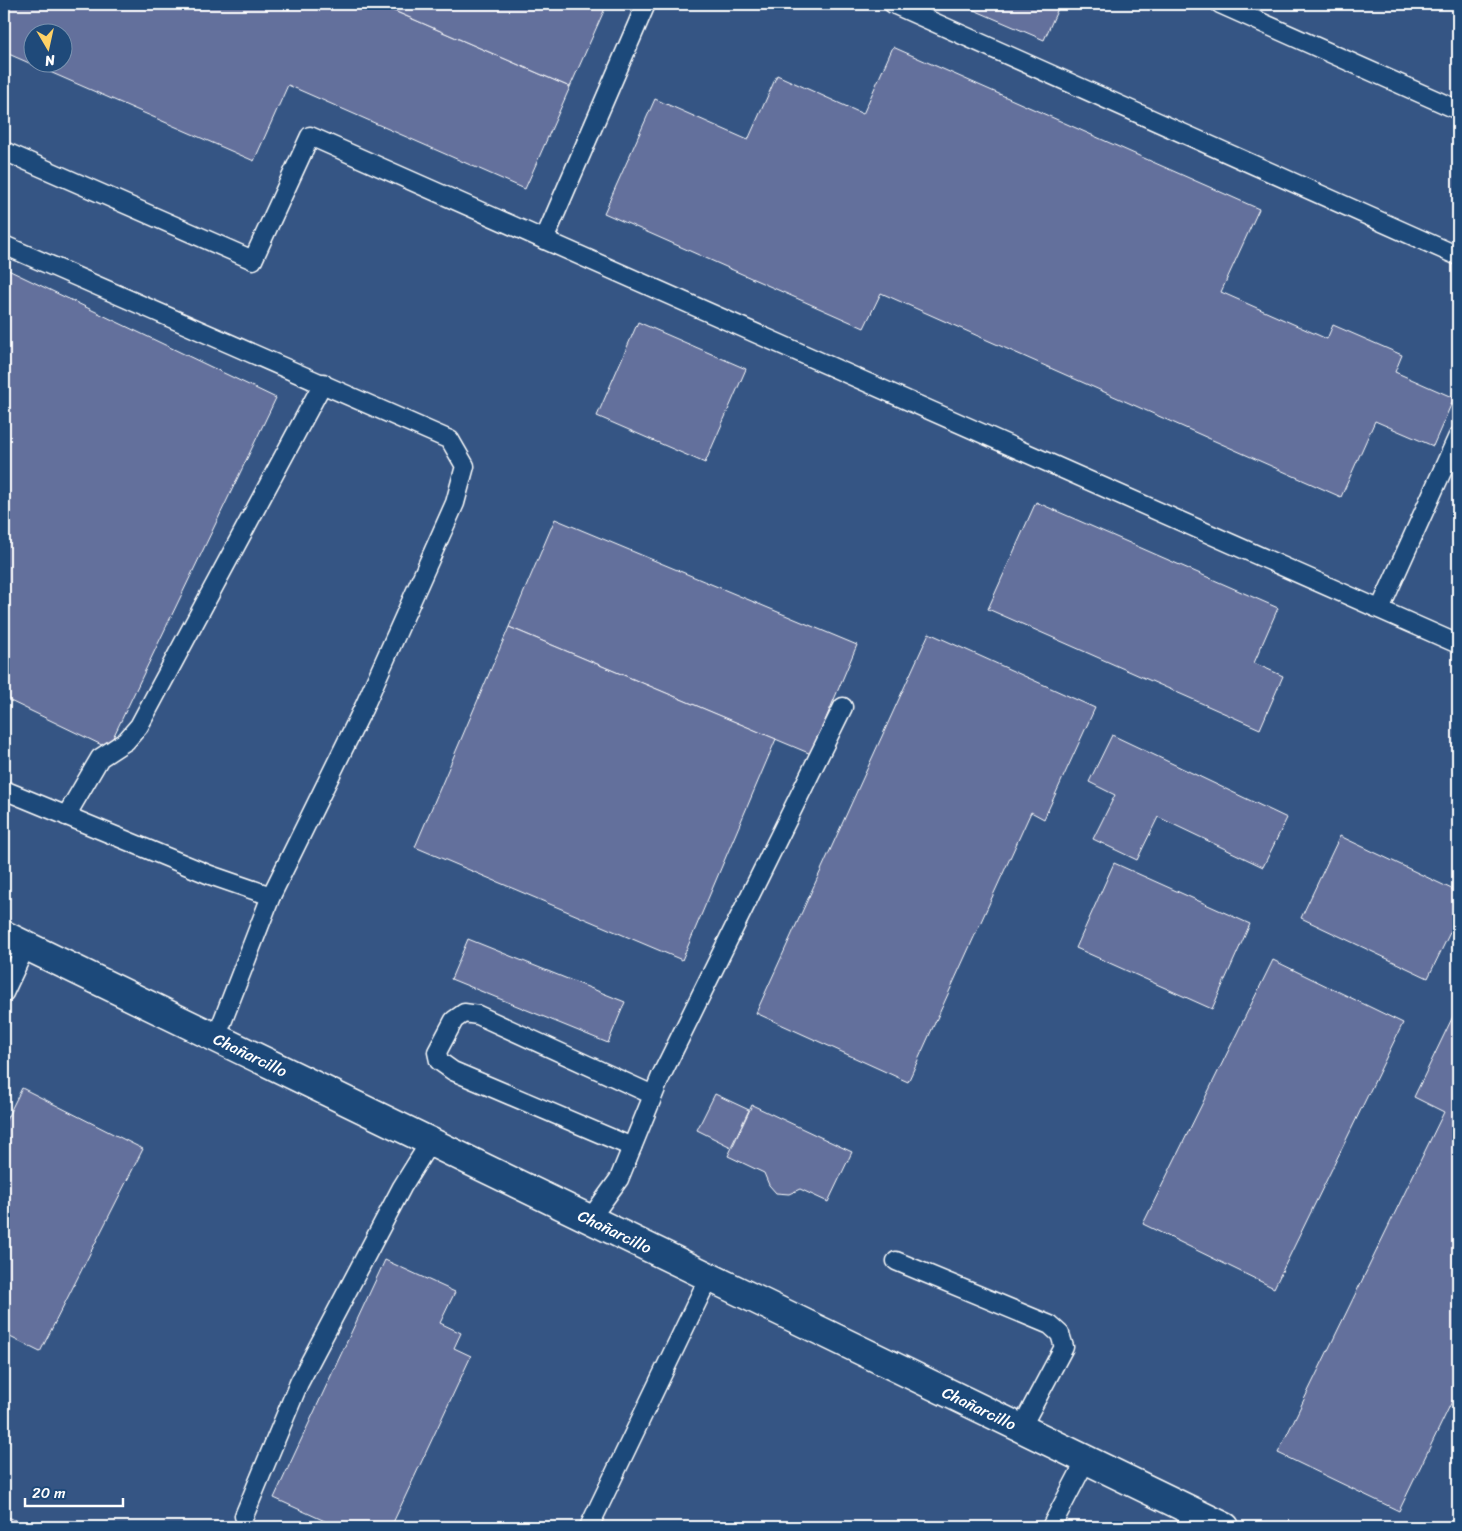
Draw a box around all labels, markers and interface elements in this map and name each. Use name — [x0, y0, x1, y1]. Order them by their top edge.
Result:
north arrow — [22, 22, 72, 72]
text: N — [43, 47, 58, 73]
street label: Chañarcillo — [209, 1024, 293, 1085]
street label: Chañarcillo — [573, 1201, 657, 1262]
street label: Chañarcillo — [937, 1378, 1021, 1438]
scale bar — [25, 1476, 122, 1508]
text: 20 m — [32, 1480, 66, 1506]

